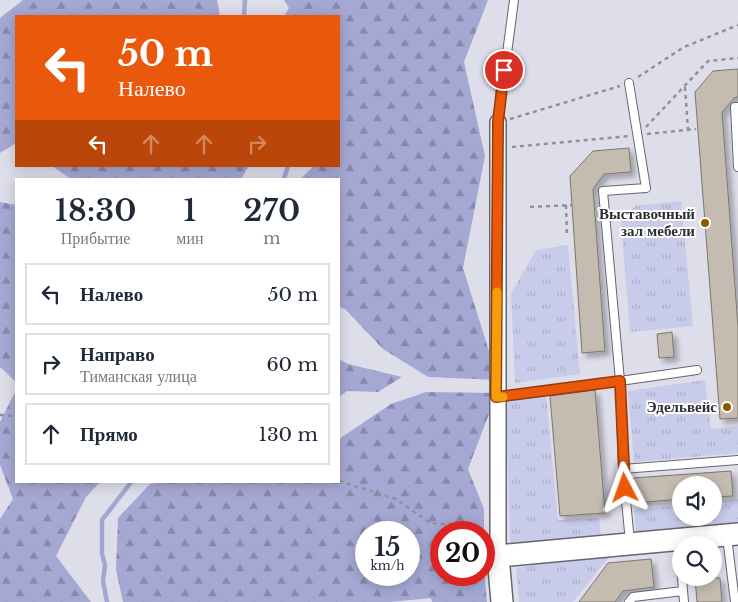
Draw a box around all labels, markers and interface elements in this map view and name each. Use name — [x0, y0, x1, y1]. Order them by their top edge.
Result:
text: 50 m — [118, 32, 213, 75]
icon: left — [35, 35, 100, 100]
pin — [483, 49, 525, 91]
icon: arrive — [490, 56, 518, 84]
text: Налево — [118, 75, 186, 102]
icon: left — [84, 130, 112, 158]
icon: ahead — [137, 130, 165, 158]
icon: ahead — [190, 130, 218, 158]
icon: right — [243, 130, 271, 158]
text: 18:30 — [55, 192, 136, 229]
text: 1 — [183, 192, 196, 229]
text: 270 — [243, 192, 300, 229]
place label: Выставочный зал мебели — [599, 204, 695, 240]
marker: Выставочный зал мебели — [699, 217, 711, 229]
text: Прибытие — [61, 228, 130, 248]
text: мин — [176, 228, 204, 248]
text: m — [263, 228, 280, 248]
icon: left — [37, 280, 65, 308]
text: Налево — [80, 283, 143, 306]
text: 50 m — [268, 283, 318, 306]
text: Направо — [80, 343, 155, 366]
icon: right — [37, 350, 65, 378]
text: 60 m — [266, 353, 318, 376]
text: Тиманская улица — [80, 366, 197, 386]
place label: Эдельвейс — [647, 397, 717, 416]
marker: Эдельвейс — [721, 401, 733, 413]
icon: ahead — [37, 420, 65, 448]
text: Прямо — [80, 423, 138, 446]
text: 130 m — [258, 423, 318, 446]
position arrow — [598, 461, 650, 513]
map controls — [672, 476, 722, 586]
button: sound — [672, 476, 722, 526]
speed limit sign: 20 — [430, 521, 495, 586]
text: 15 — [375, 532, 400, 563]
button: search — [672, 536, 722, 586]
text: km/h — [370, 558, 405, 573]

